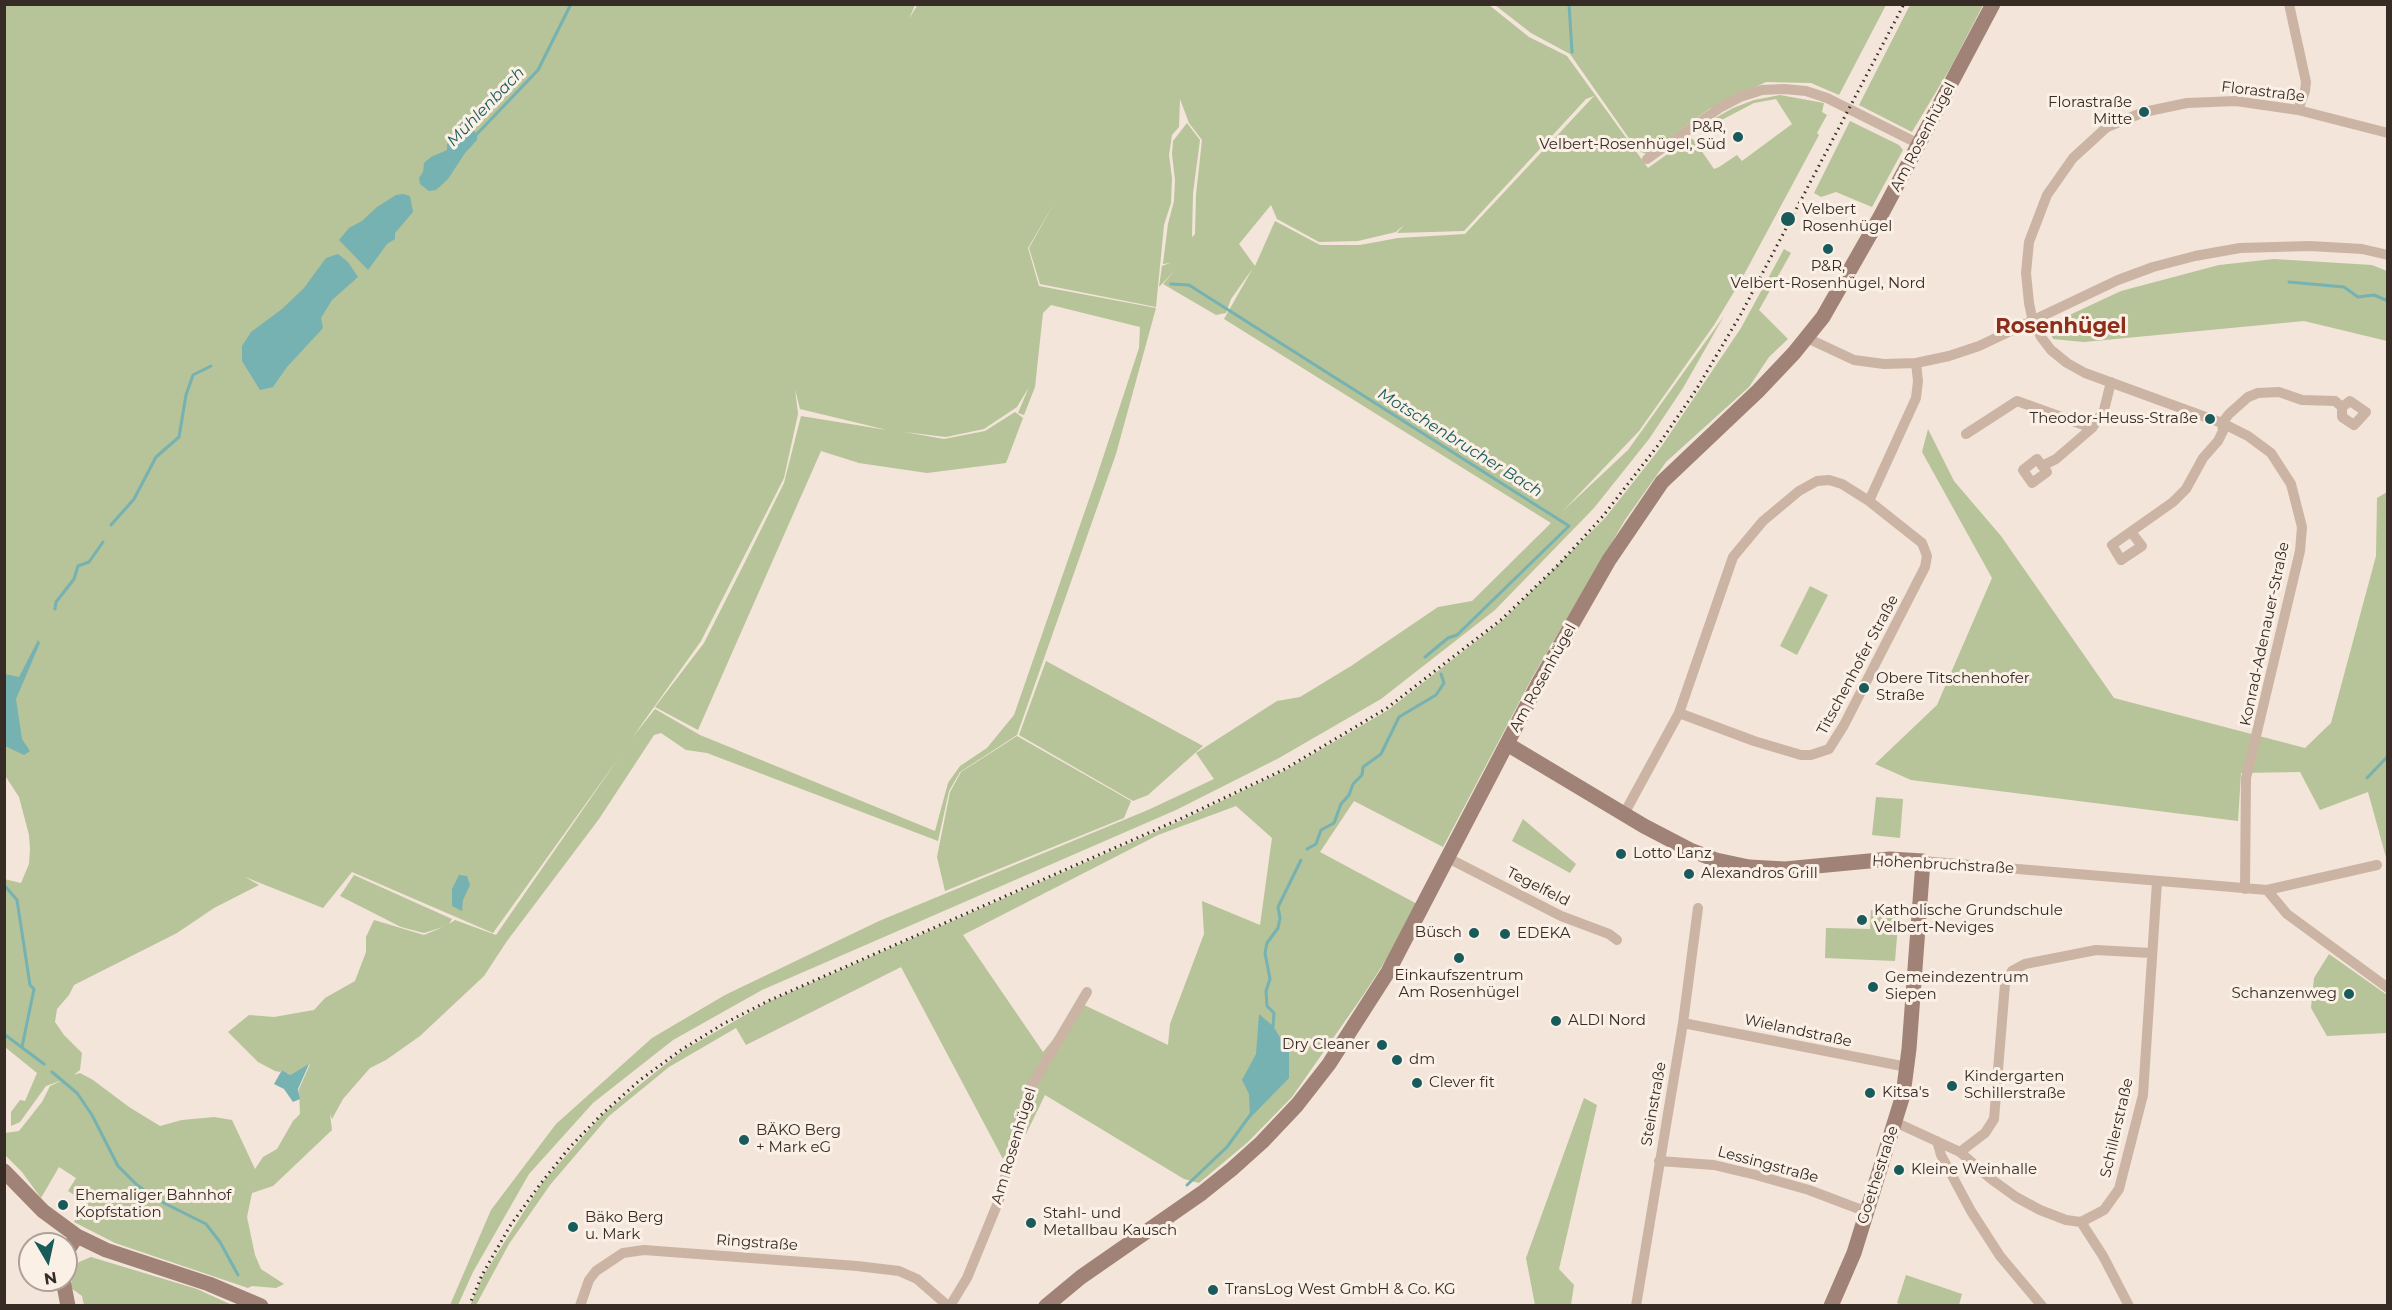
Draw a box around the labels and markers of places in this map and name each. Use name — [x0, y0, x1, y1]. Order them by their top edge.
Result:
place label: Florastraße Mitte — [2048, 94, 2132, 129]
marker: Florastraße Mitte — [2137, 105, 2151, 119]
place label: P&R, Velbert-Rosenhügel, Süd — [1539, 119, 1726, 154]
marker: P&R, Velbert-Rosenhügel, Süd — [1731, 130, 1745, 144]
place label: Velbert Rosenhügel — [1802, 201, 1892, 236]
marker: Velbert Rosenhügel — [1779, 210, 1797, 228]
marker: P&R, Velbert-Rosenhügel, Nord — [1821, 242, 1835, 256]
place label: P&R, Velbert-Rosenhügel, Nord — [1731, 258, 1925, 293]
place label: Theodor-Heuss-Straße — [2030, 410, 2198, 428]
marker: Theodor-Heuss-Straße — [2203, 412, 2217, 426]
place label: Obere Titschenhofer Straße — [1876, 670, 2030, 705]
marker: Obere Titschenhofer Straße — [1857, 681, 1871, 695]
place label: Lotto Lanz — [1633, 845, 1712, 863]
marker: Lotto Lanz — [1614, 847, 1628, 861]
place label: Alexandros Grill — [1701, 865, 1818, 883]
marker: Alexandros Grill — [1682, 867, 1696, 881]
place label: Katholische Grundschule Velbert-Neviges — [1874, 902, 2063, 937]
marker: Katholische Grundschule Velbert-Neviges — [1855, 913, 1869, 927]
place label: Büsch — [1415, 924, 1462, 942]
place label: EDEKA — [1517, 925, 1570, 943]
marker: Büsch — [1467, 926, 1481, 940]
marker: EDEKA — [1498, 927, 1512, 941]
marker: Einkaufszentrum Am Rosenhügel — [1452, 951, 1466, 965]
place label: Einkaufszentrum Am Rosenhügel — [1394, 967, 1524, 1002]
place label: Gemeindezentrum Siepen — [1885, 969, 2029, 1004]
marker: Gemeindezentrum Siepen — [1866, 980, 1880, 994]
place label: Schanzenweg — [2231, 985, 2337, 1003]
marker: Schanzenweg — [2342, 987, 2356, 1001]
place label: ALDI Nord — [1568, 1012, 1646, 1030]
marker: ALDI Nord — [1549, 1014, 1563, 1028]
place label: Dry Cleaner — [1282, 1036, 1370, 1054]
marker: Dry Cleaner — [1375, 1038, 1389, 1052]
place label: dm — [1409, 1051, 1435, 1069]
marker: dm — [1390, 1053, 1404, 1067]
place label: Kindergarten Schillerstraße — [1964, 1068, 2066, 1103]
place label: Clever fit — [1429, 1074, 1495, 1092]
marker: Clever fit — [1410, 1076, 1424, 1090]
marker: Kindergarten Schillerstraße — [1945, 1079, 1959, 1093]
place label: Kitsa's — [1882, 1084, 1929, 1102]
marker: Kitsa's — [1863, 1086, 1877, 1100]
place label: BÄKO Berg + Mark eG — [756, 1122, 841, 1157]
marker: BÄKO Berg + Mark eG — [737, 1133, 751, 1147]
place label: Kleine Weinhalle — [1911, 1161, 2037, 1179]
marker: Kleine Weinhalle — [1892, 1163, 1906, 1177]
place label: Ehemaliger Bahnhof Kopfstation — [75, 1187, 231, 1222]
marker: Ehemaliger Bahnhof Kopfstation — [56, 1198, 70, 1212]
place label: Stahl- und Metallbau Kausch — [1043, 1205, 1177, 1240]
place label: Bäko Berg u. Mark — [585, 1209, 664, 1244]
marker: Stahl- und Metallbau Kausch — [1024, 1216, 1038, 1230]
marker: Bäko Berg u. Mark — [566, 1220, 580, 1234]
place label: TransLog West GmbH & Co. KG — [1225, 1281, 1456, 1299]
marker: TransLog West GmbH & Co. KG — [1206, 1283, 1220, 1297]

